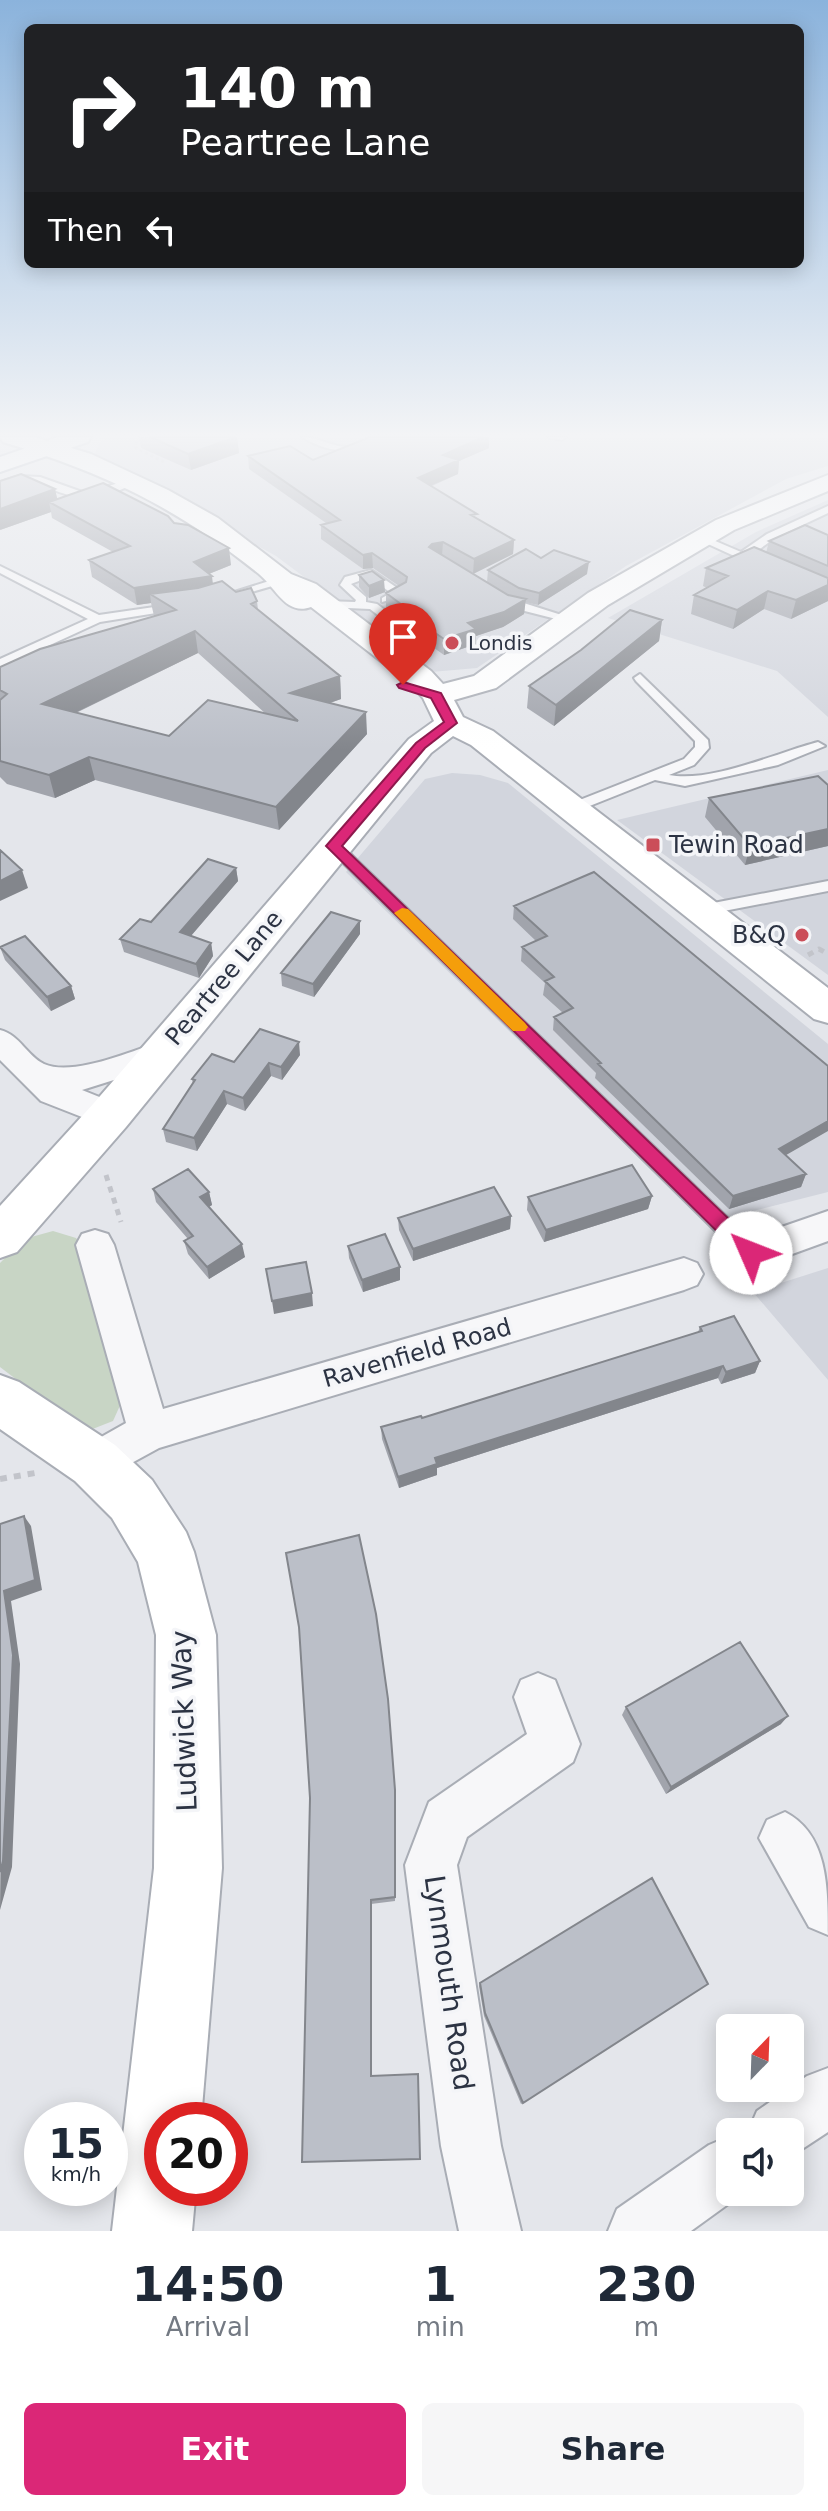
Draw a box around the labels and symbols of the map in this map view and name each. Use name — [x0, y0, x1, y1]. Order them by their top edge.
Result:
pin — [369, 603, 437, 685]
place label: Londis — [468, 631, 532, 655]
marker: Londis — [443, 634, 461, 652]
place label: Tewin Road — [668, 831, 804, 859]
marker: Tewin Road — [644, 836, 662, 854]
street label: Peartree Lane — [160, 905, 288, 1051]
place label: B&Q — [732, 921, 786, 949]
marker: B&Q — [793, 926, 811, 944]
position arrow — [709, 1211, 793, 1295]
street label: Ravenfield Road — [320, 1313, 514, 1393]
street label: Ludwick Way — [164, 1630, 204, 1812]
street label: Lynmouth Road — [418, 1873, 480, 2093]
north arrow — [716, 2014, 804, 2102]
speed limit sign: 20 — [144, 2102, 248, 2206]

